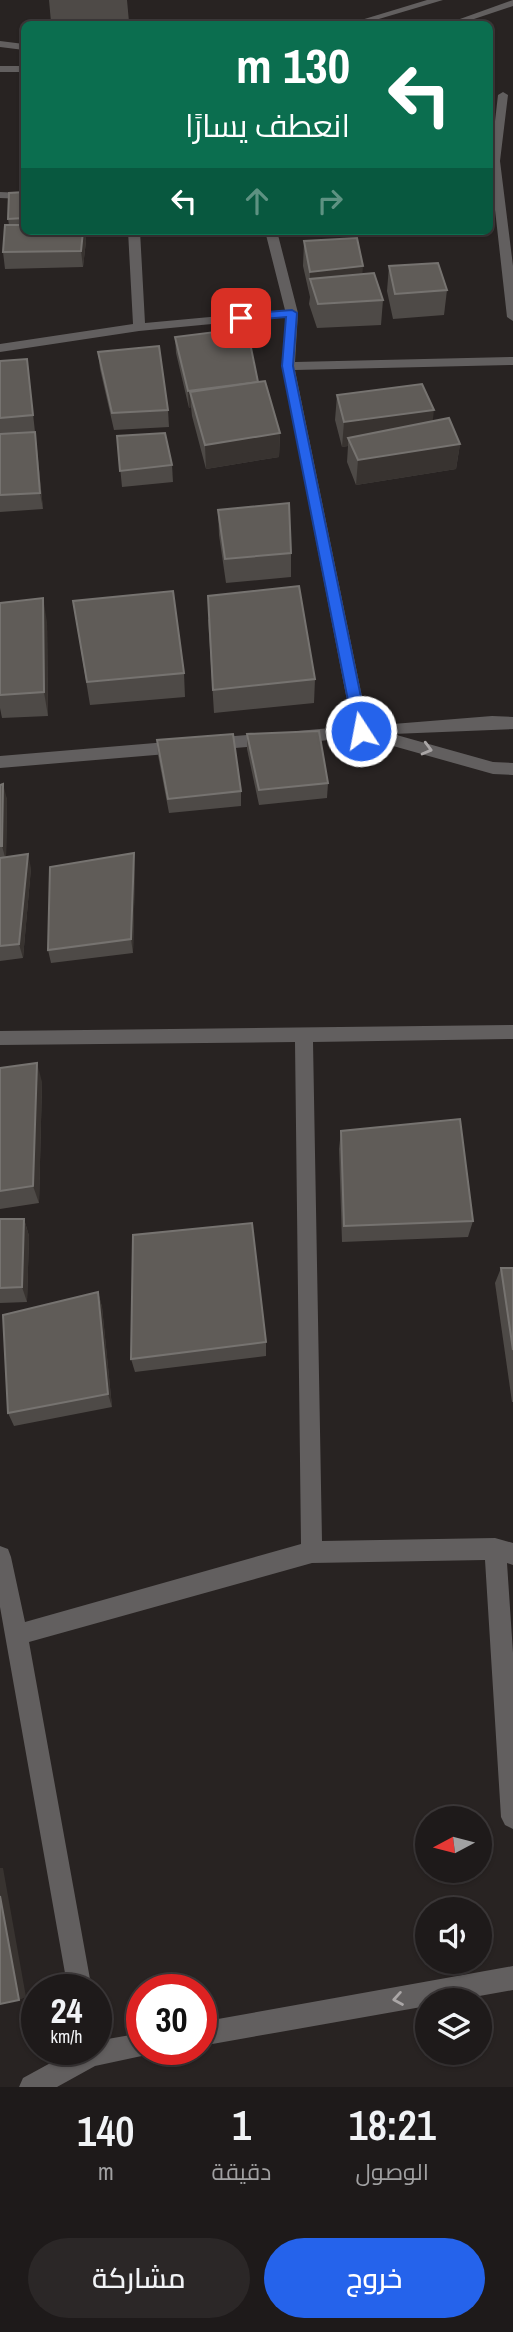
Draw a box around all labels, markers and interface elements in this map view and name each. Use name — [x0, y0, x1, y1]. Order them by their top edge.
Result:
text: 130 m — [236, 32, 350, 98]
icon: left — [374, 49, 465, 140]
text: انعطف يسارًا — [185, 104, 350, 147]
icon: left — [165, 182, 203, 220]
icon: ahead — [238, 182, 276, 220]
icon: right — [311, 182, 349, 220]
pin — [211, 288, 271, 348]
icon: arrive — [222, 299, 260, 337]
position arrow — [324, 694, 398, 768]
one-way arrow — [421, 741, 433, 756]
north arrow — [415, 1806, 492, 1883]
map controls — [415, 1806, 492, 2065]
button: sound — [415, 1897, 492, 1974]
speed limit sign: 30 — [126, 1974, 217, 2065]
text: 24 — [51, 1987, 82, 2034]
button: layers — [415, 1988, 492, 2065]
one-way arrow — [392, 1991, 404, 2006]
text: km/h — [51, 2024, 83, 2049]
text: 1 — [232, 2097, 251, 2153]
text: 18:21 — [348, 2097, 436, 2153]
text: 140 — [77, 2103, 135, 2159]
text: m — [98, 2156, 114, 2187]
text: دقيقة — [212, 2156, 271, 2187]
text: الوصول — [356, 2156, 429, 2187]
button: مشاركة — [28, 2238, 250, 2318]
button: خروج — [264, 2238, 485, 2318]

